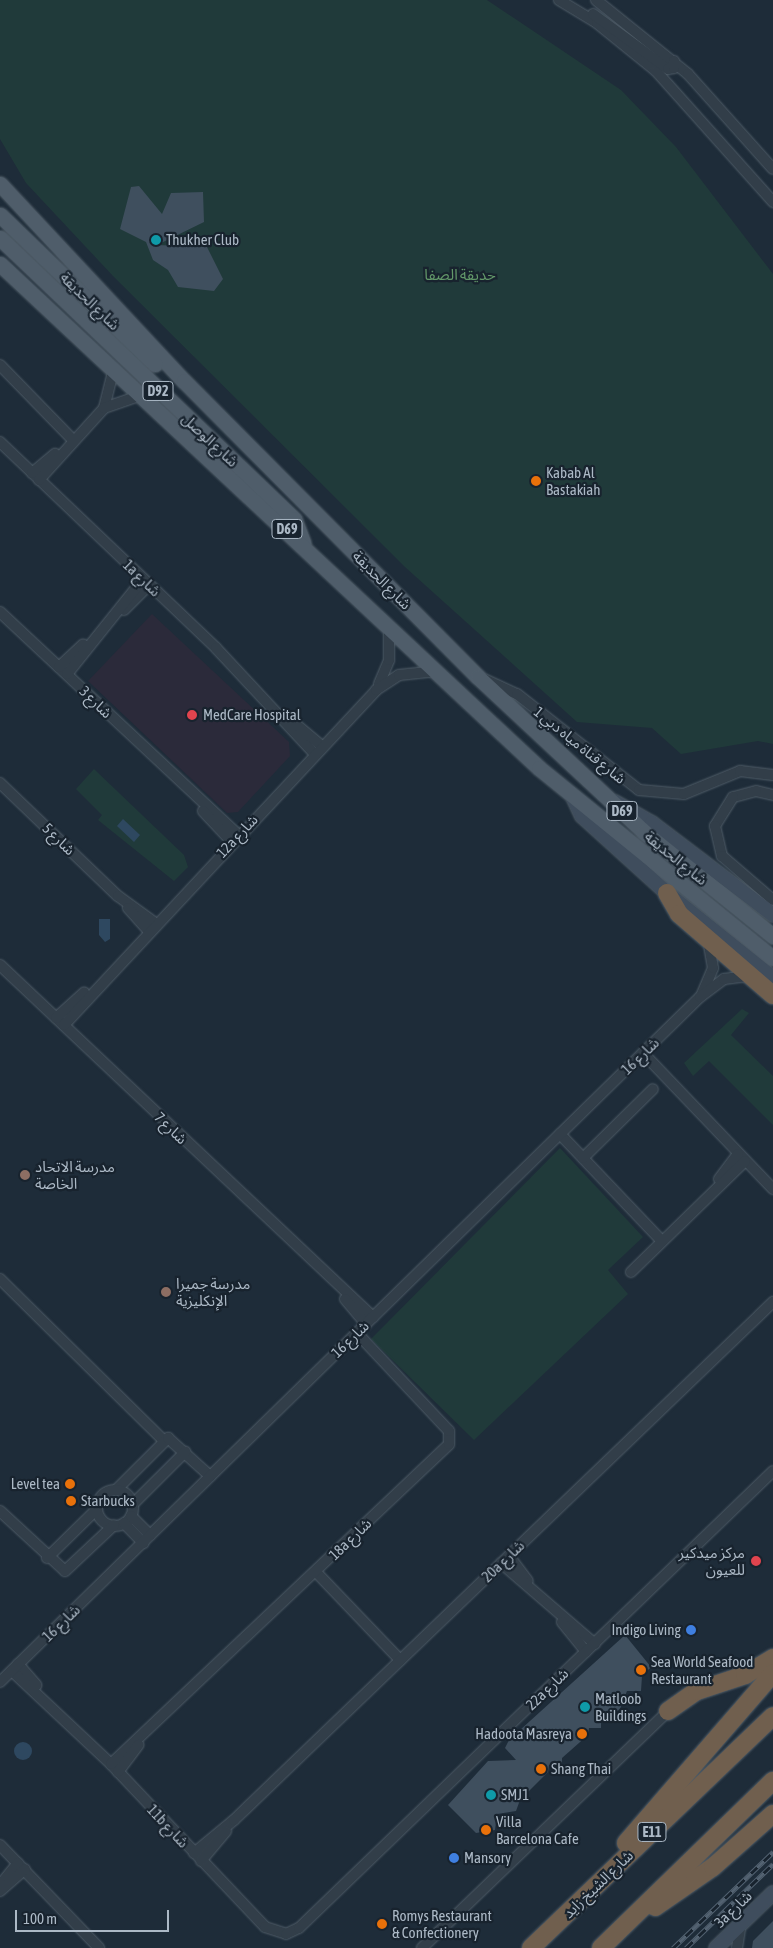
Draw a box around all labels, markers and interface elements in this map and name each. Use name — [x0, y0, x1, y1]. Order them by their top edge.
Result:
place label: Thukher Club — [166, 231, 239, 249]
marker: Thukher Club — [150, 234, 162, 246]
park label: حديقة الصفا — [424, 266, 496, 284]
street label: شارع الحديقة — [57, 268, 123, 334]
road number: D92 — [142, 380, 174, 402]
street label: شارع الوصل — [178, 409, 242, 471]
place label: Kabab Al Bastakiah — [546, 463, 601, 498]
marker: Kabab Al Bastakiah — [530, 475, 542, 487]
road number: D69 — [271, 518, 303, 540]
street label: شارع الحديقة — [349, 547, 415, 613]
street label: 1a شارع — [119, 556, 165, 600]
street label: شارع 3 — [76, 682, 116, 722]
street label: شارع قناة مياه دبي 1 — [530, 702, 630, 788]
place label: MedCare Hospital — [203, 706, 301, 724]
marker: MedCare Hospital — [185, 708, 199, 722]
road number: D69 — [606, 799, 638, 822]
street label: 12a شارع — [213, 811, 261, 861]
street label: شارع 5 — [39, 819, 79, 859]
street label: شارع الحديقة — [641, 827, 711, 889]
street label: شارع 16 — [617, 1034, 663, 1078]
street label: شارع 7 — [151, 1108, 191, 1148]
place label: مدرسة الاتحاد الخاصة — [35, 1157, 115, 1192]
marker: مدرسة الاتحاد الخاصة — [19, 1169, 31, 1181]
place label: مدرسة جميرا الإنكليزية — [176, 1274, 250, 1309]
marker: مدرسة جميرا الإنكليزية — [160, 1286, 172, 1298]
street label: شارع 16 — [327, 1317, 373, 1361]
place label: Level tea — [11, 1475, 60, 1493]
marker: Level tea — [64, 1478, 76, 1490]
place label: Starbucks — [81, 1492, 135, 1510]
marker: Starbucks — [65, 1495, 77, 1507]
street label: 18a شارع — [325, 1514, 375, 1564]
street label: 20a شارع — [478, 1536, 528, 1586]
place label: مركز ميدكير للعيون — [678, 1543, 745, 1578]
marker: مركز ميدكير للعيون — [749, 1554, 763, 1568]
street label: شارع 16 — [38, 1601, 84, 1645]
place label: Indigo Living — [611, 1621, 681, 1639]
marker: Indigo Living — [685, 1624, 697, 1636]
place label: Sea World Seafood Restaurant — [651, 1652, 753, 1687]
street label: 22a شارع — [522, 1664, 572, 1714]
marker: Sea World Seafood Restaurant — [635, 1664, 647, 1676]
place label: Matloob Buildings — [595, 1689, 646, 1724]
marker: Matloob Buildings — [579, 1701, 591, 1713]
place label: Hadoota Masreya — [475, 1725, 572, 1743]
marker: Hadoota Masreya — [576, 1728, 588, 1740]
place label: Shang Thai — [551, 1760, 611, 1778]
marker: Shang Thai — [535, 1763, 547, 1775]
place label: SMJ1 — [501, 1786, 529, 1804]
marker: SMJ1 — [485, 1789, 497, 1801]
street label: 11b شارع — [144, 1801, 192, 1851]
place label: Villa Barcelona Cafe — [496, 1812, 579, 1847]
road number: E11 — [637, 1820, 667, 1844]
marker: Villa Barcelona Cafe — [480, 1824, 492, 1836]
street label: شارع الشيخ زايد — [559, 1846, 637, 1922]
place label: Mansory — [464, 1849, 511, 1867]
marker: Mansory — [448, 1852, 460, 1864]
street label: 3a شارع — [710, 1887, 756, 1931]
scale bar — [18, 1900, 171, 1932]
place label: Romys Restaurant & Confectionery — [392, 1906, 492, 1941]
text: 100 m — [23, 1910, 57, 1927]
marker: Romys Restaurant & Confectionery — [376, 1918, 388, 1930]

